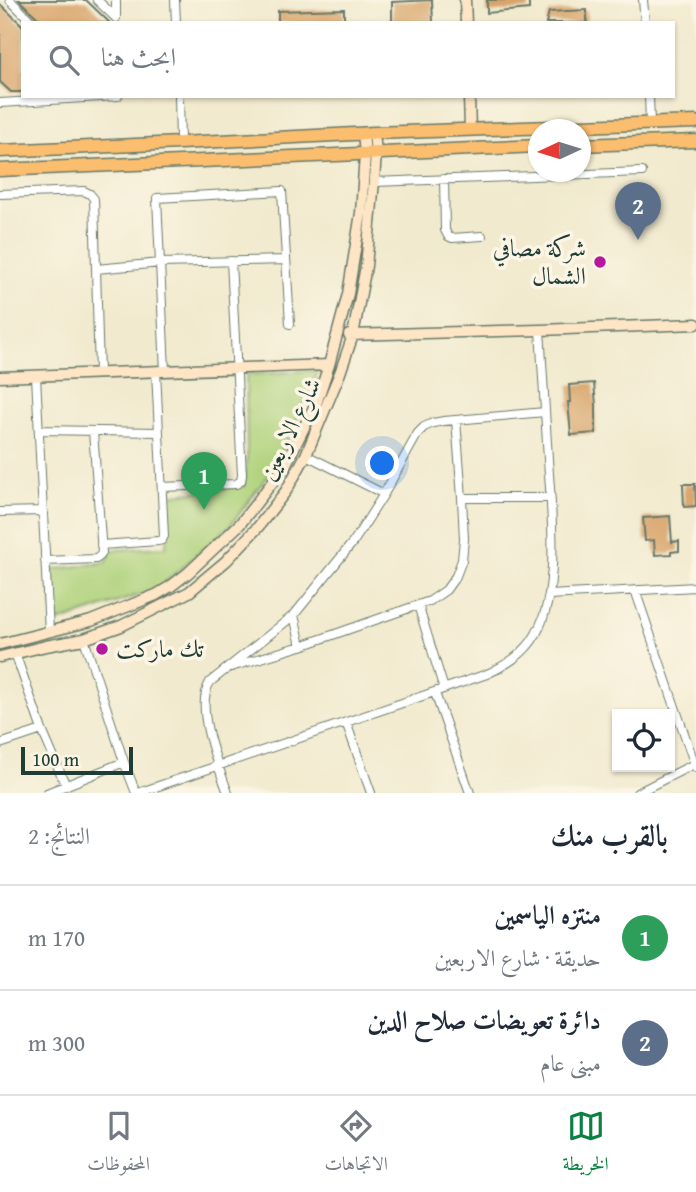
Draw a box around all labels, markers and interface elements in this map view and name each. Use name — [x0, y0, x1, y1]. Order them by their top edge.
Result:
search box — [21, 21, 675, 98]
text: ابحث هنا — [101, 37, 176, 76]
icon: search — [45, 41, 83, 79]
north arrow — [528, 119, 591, 182]
pin: 2 — [615, 182, 661, 240]
place label: شركة مصافي الشمال — [493, 230, 586, 293]
marker: شركة مصافي الشمال — [592, 254, 608, 270]
street label: شارع الاربعين — [250, 371, 332, 488]
your location — [365, 446, 399, 480]
pin: 1 — [181, 452, 227, 510]
place label: تك ماركت — [116, 631, 204, 666]
marker: تك ماركت — [94, 641, 110, 657]
map controls — [612, 709, 675, 772]
button: locate — [612, 709, 675, 772]
scale bar — [21, 744, 133, 776]
text: 100 m — [32, 745, 79, 773]
text: بالقرب منك — [551, 813, 668, 857]
text: النتائج: 2 — [28, 819, 90, 852]
text: منتزه الياسمين — [495, 895, 601, 934]
text: 170 m — [28, 921, 85, 954]
text: 1 — [639, 921, 651, 954]
text: حديقة · شارع الاربعين — [434, 941, 601, 974]
text: دائرة تعويضات صلاح الدين — [367, 1000, 601, 1039]
text: 300 m — [28, 1026, 85, 1059]
text: 2 — [639, 1026, 651, 1059]
text: مبنى عام — [540, 1046, 601, 1079]
tab: المحفوظات — [87, 1107, 150, 1182]
tab: الاتجاهات — [325, 1107, 388, 1182]
tab: الخريطة — [562, 1107, 609, 1182]

